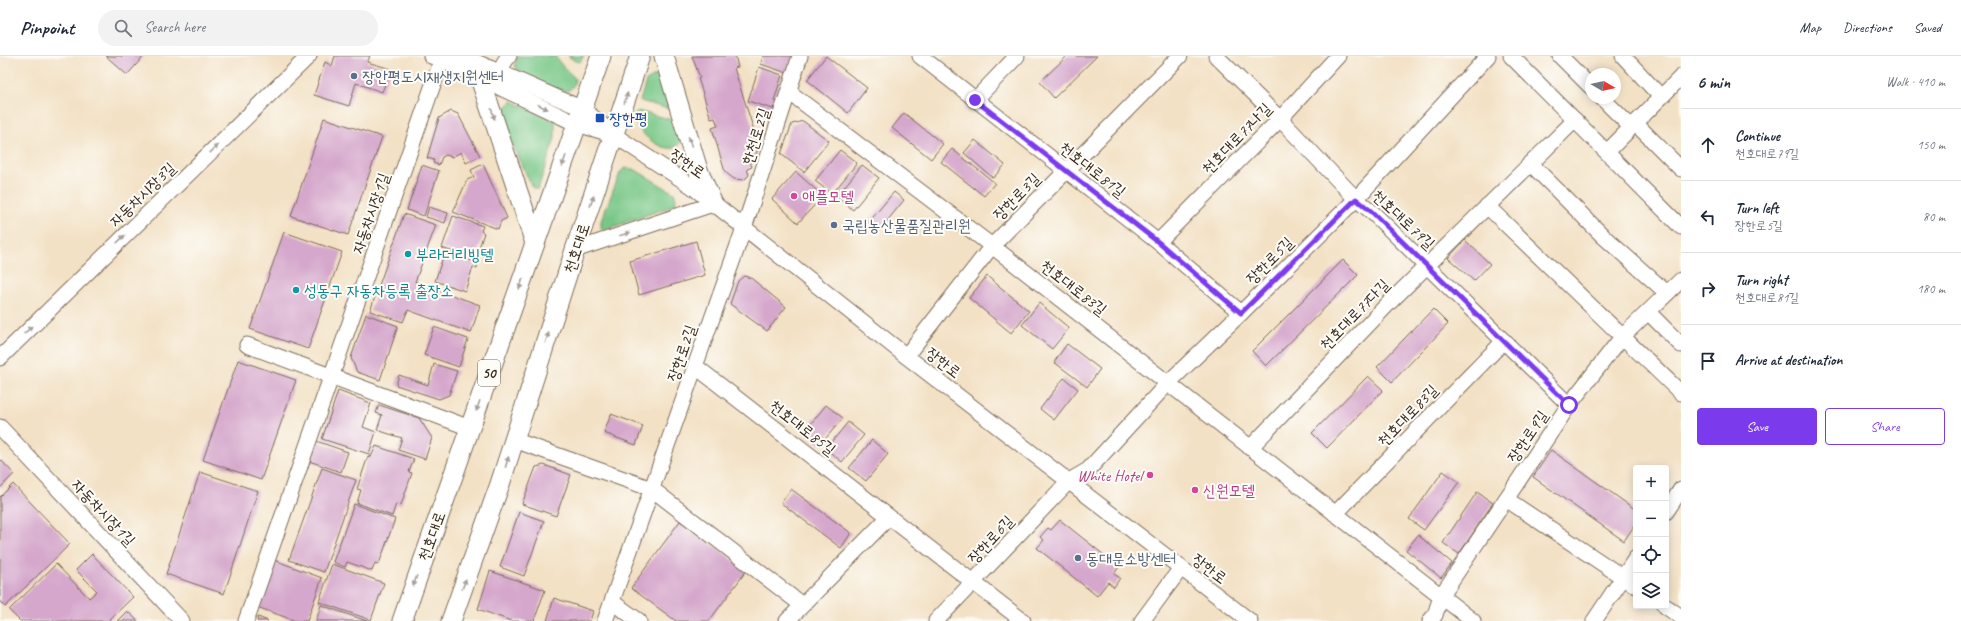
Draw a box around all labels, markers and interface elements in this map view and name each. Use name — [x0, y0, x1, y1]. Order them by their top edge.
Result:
search box — [98, 10, 378, 46]
text: Pinpoint — [20, 16, 74, 40]
icon: search — [112, 17, 134, 39]
text: Search here — [144, 18, 205, 37]
text: Map — [1800, 19, 1821, 36]
text: Directions — [1843, 19, 1892, 36]
text: Saved — [1914, 19, 1941, 36]
place label: 장안평도시재생지원센터 — [362, 67, 504, 87]
north arrow — [1585, 68, 1621, 104]
marker: 장안평도시재생지원센터 — [349, 71, 359, 81]
text: 6 min — [1697, 72, 1730, 93]
text: Walk · 410 m — [1886, 74, 1945, 90]
one-way arrow — [623, 91, 629, 103]
route end — [966, 91, 984, 109]
street label: 천호대로77나길 — [1198, 99, 1276, 179]
one-way arrow — [537, 104, 548, 110]
street label: 한천로2길 — [737, 105, 775, 167]
one-way arrow — [490, 109, 496, 121]
place label: 장한평 — [609, 109, 648, 129]
marker: 장한평 — [594, 112, 606, 124]
text: Continue — [1735, 127, 1780, 146]
icon: ahead — [1697, 134, 1719, 156]
one-way arrow — [687, 135, 693, 147]
text: 150 m — [1917, 137, 1945, 153]
street label: 천호대로81길 — [1055, 138, 1130, 202]
one-way arrow — [209, 144, 219, 154]
street label: 장한로 — [666, 145, 709, 183]
text: 천호대로79길 — [1735, 146, 1799, 162]
one-way arrow — [560, 155, 566, 167]
street label: 자동차시장3길 — [105, 158, 180, 231]
street label: 장한로3길 — [989, 169, 1045, 225]
street label: 자동차시장1길 — [348, 170, 394, 257]
street label: 천호대로79길 — [1368, 186, 1439, 254]
place label: 애플모텔 — [802, 187, 854, 207]
marker: 애플모텔 — [789, 191, 799, 201]
one-way arrow — [589, 195, 595, 207]
text: Turn left — [1735, 199, 1778, 218]
icon: left — [1697, 206, 1719, 228]
text: 80 m — [1923, 209, 1945, 225]
place label: 국립농산물품질관리원 — [842, 216, 971, 236]
text: 장한로5길 — [1735, 218, 1783, 234]
marker: 국립농산물품질관리원 — [829, 220, 839, 230]
street label: 천호대로 — [559, 221, 594, 276]
one-way arrow — [619, 231, 631, 237]
street label: 장한로5길 — [1242, 233, 1298, 289]
one-way arrow — [116, 235, 126, 244]
place label: 부라더리빙텔 — [416, 245, 493, 265]
marker: 부라더리빙텔 — [403, 249, 413, 259]
street label: 천호대로83길 — [1036, 256, 1111, 320]
text: Turn right — [1735, 271, 1788, 290]
street label: 천호대로77다길 — [1316, 275, 1394, 355]
one-way arrow — [518, 278, 524, 290]
icon: right — [1697, 278, 1719, 300]
place label: 성동구 자동차등록 출장소 — [304, 281, 453, 301]
text: 180 m — [1917, 281, 1945, 297]
marker: 성동구 자동차등록 출장소 — [291, 285, 301, 295]
text: 천호대로81길 — [1735, 290, 1799, 306]
street label: 장한로2길 — [663, 322, 701, 384]
one-way arrow — [23, 325, 33, 335]
one-way arrow — [544, 331, 550, 343]
street label: 장한로 — [922, 343, 965, 383]
icon: arrive — [1697, 350, 1719, 372]
text: Arrive at destination — [1735, 351, 1842, 370]
road number: 50 — [478, 360, 500, 386]
street label: 천호대로83길 — [1373, 380, 1442, 451]
street label: 천호대로85길 — [765, 396, 840, 460]
route start — [1560, 396, 1578, 414]
one-way arrow — [474, 401, 480, 413]
street label: 장한로9길 — [1503, 407, 1553, 466]
button: Save — [1697, 408, 1817, 445]
button: Share — [1825, 408, 1945, 445]
one-way arrow — [504, 455, 510, 467]
map controls — [1633, 465, 1669, 609]
button: + — [1633, 465, 1669, 501]
place label: White Hotel — [1077, 466, 1145, 486]
marker: White Hotel — [1145, 470, 1155, 480]
street label: 자동차시장1길 — [67, 475, 139, 550]
place label: 신원모텔 — [1203, 481, 1255, 501]
marker: 신원모텔 — [1190, 485, 1200, 495]
button: − — [1633, 501, 1669, 537]
street label: 천호대로 — [414, 509, 450, 564]
street label: 장한로6길 — [963, 511, 1018, 568]
button: locate — [1633, 537, 1669, 573]
place label: 동대문소방센터 — [1086, 549, 1176, 569]
street label: 장한로 — [1188, 549, 1231, 588]
marker: 동대문소방센터 — [1073, 553, 1083, 563]
button: layers — [1633, 573, 1669, 609]
one-way arrow — [412, 576, 418, 588]
one-way arrow — [461, 578, 467, 590]

